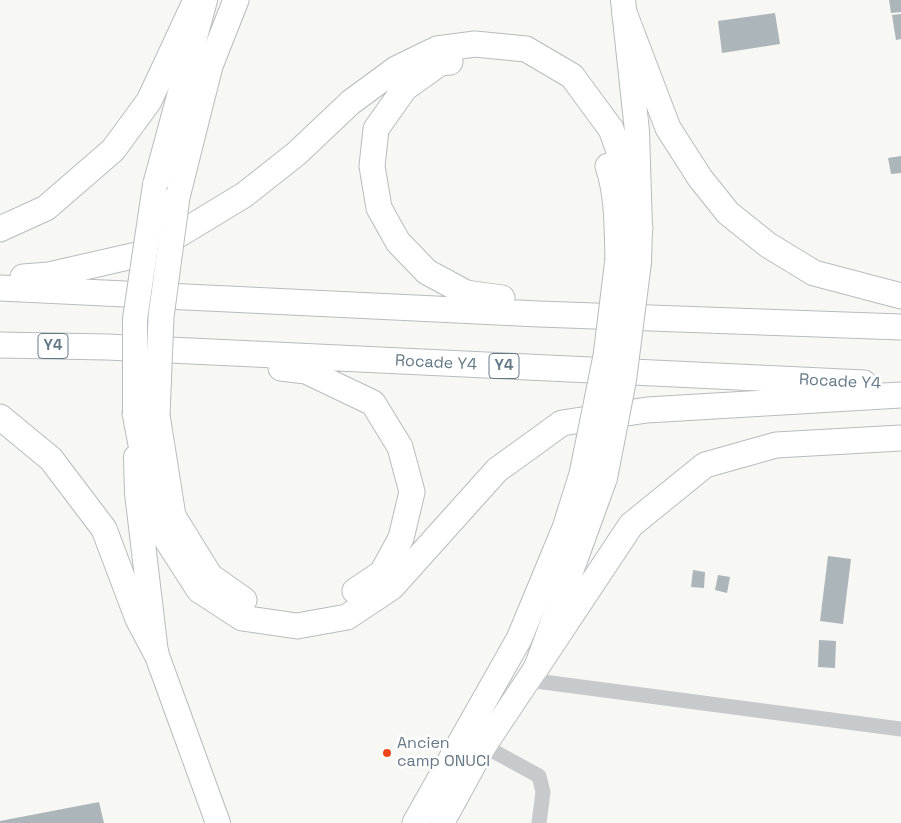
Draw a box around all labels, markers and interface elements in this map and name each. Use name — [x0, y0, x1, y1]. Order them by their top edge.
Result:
road number: Y4 — [38, 334, 68, 358]
street label: Rocade Y4 — [394, 351, 478, 375]
road number: Y4 — [489, 354, 519, 378]
street label: Rocade Y4 — [798, 370, 882, 394]
place label: Ancien camp ONUCI — [397, 734, 490, 772]
marker: Ancien camp ONUCI — [381, 747, 393, 759]

